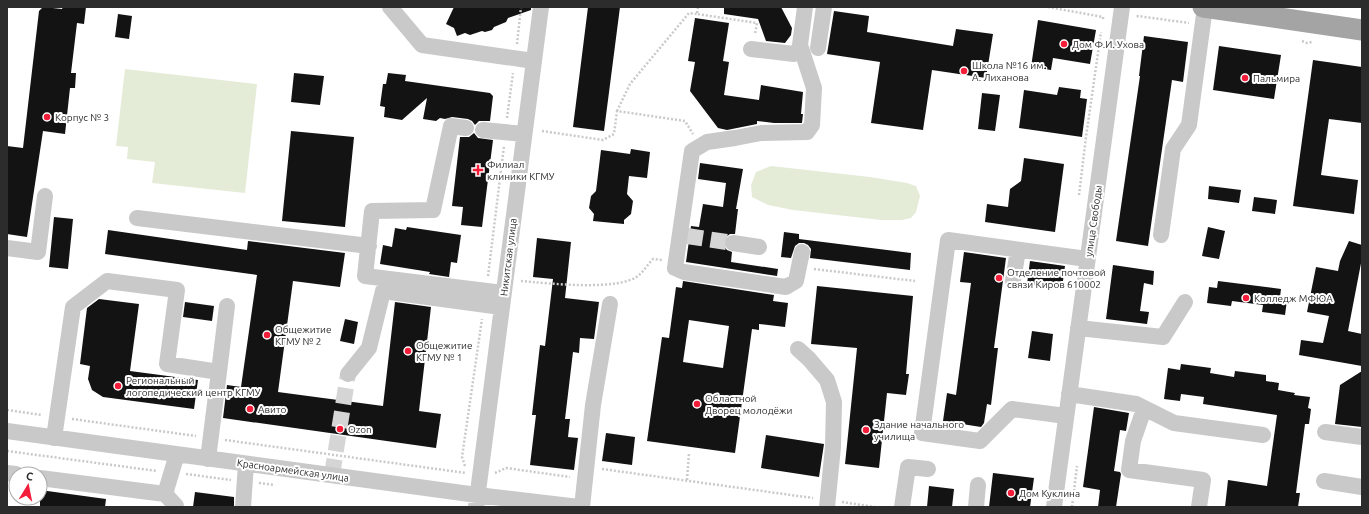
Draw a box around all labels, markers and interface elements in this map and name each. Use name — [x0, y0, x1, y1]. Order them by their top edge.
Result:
marker: Дом Ф.И. Ухова — [1059, 39, 1069, 49]
place label: Дом Ф.И. Ухова — [1072, 39, 1144, 50]
place label: Школа №16 им. А. Лиханова — [972, 60, 1046, 83]
marker: Школа №16 им. А. Лиханова — [959, 66, 969, 76]
marker: Пальмира — [1240, 73, 1250, 83]
place label: Пальмира — [1253, 73, 1300, 84]
marker: Корпус № 3 — [42, 112, 52, 122]
place label: Корпус № 3 — [55, 112, 109, 123]
place label: Филиал клиники КГМУ — [487, 159, 555, 182]
marker: Филиал клиники КГМУ — [472, 164, 484, 176]
street label: улица Свободы — [1083, 185, 1104, 258]
street label: Никитская улица — [498, 217, 519, 297]
place label: Отделение почтовой связи Киров 610002 — [1007, 267, 1106, 290]
marker: Отделение почтовой связи Киров 610002 — [994, 273, 1004, 283]
marker: Колледж МФЮА — [1241, 293, 1251, 303]
place label: Колледж МФЮА — [1254, 293, 1333, 304]
place label: Общежитие КГМУ № 2 — [275, 324, 332, 347]
marker: Общежитие КГМУ № 2 — [262, 330, 272, 340]
place label: Общежитие КГМУ № 1 — [416, 340, 473, 363]
marker: Общежитие КГМУ № 1 — [403, 346, 413, 356]
place label: Региональный логопедический центр КГМУ — [126, 375, 261, 398]
marker: Региональный логопедический центр КГМУ — [113, 381, 123, 391]
place label: Областной Дворец молодёжи — [705, 393, 792, 416]
marker: Областной Дворец молодёжи — [692, 399, 702, 409]
marker: Авито — [245, 404, 255, 414]
place label: Авито — [258, 404, 286, 415]
place label: Здание начального училища — [874, 419, 964, 442]
marker: Ozon — [335, 424, 345, 434]
place label: Ozon — [348, 424, 372, 435]
marker: Здание начального училища — [861, 425, 871, 435]
street label: Красноармейская улица — [236, 457, 350, 484]
north arrow — [8, 466, 48, 506]
text: С — [25, 470, 34, 483]
marker: Дом Куклина — [1006, 488, 1016, 498]
place label: Дом Куклина — [1019, 488, 1080, 499]

